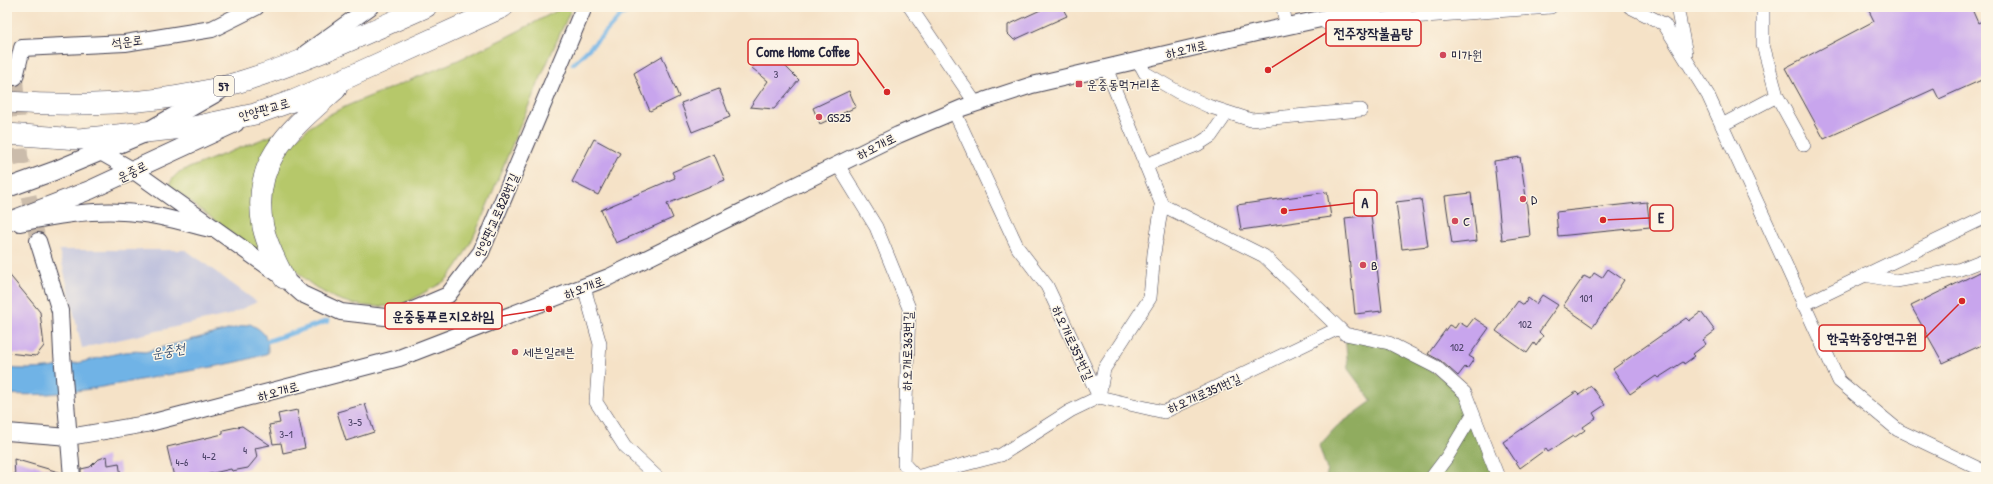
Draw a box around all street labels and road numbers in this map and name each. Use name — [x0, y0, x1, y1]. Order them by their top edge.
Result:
street label: 석운로 — [110, 30, 144, 52]
street label: 하오개로 — [1164, 36, 1208, 62]
road number: 57 — [214, 76, 234, 96]
street label: 안양판교로 — [236, 93, 292, 125]
street label: 하오개로 — [853, 128, 899, 164]
street label: 운중로 — [114, 156, 150, 186]
street label: 안양판교로828번길 — [469, 170, 523, 260]
street label: 하오개로 — [561, 271, 607, 303]
street label: 하오개로357번길 — [1048, 303, 1098, 383]
street label: 하오개로363번길 — [897, 311, 917, 391]
street label: 하오개로351번길 — [1164, 369, 1244, 417]
street label: 하오개로 — [255, 377, 301, 405]

